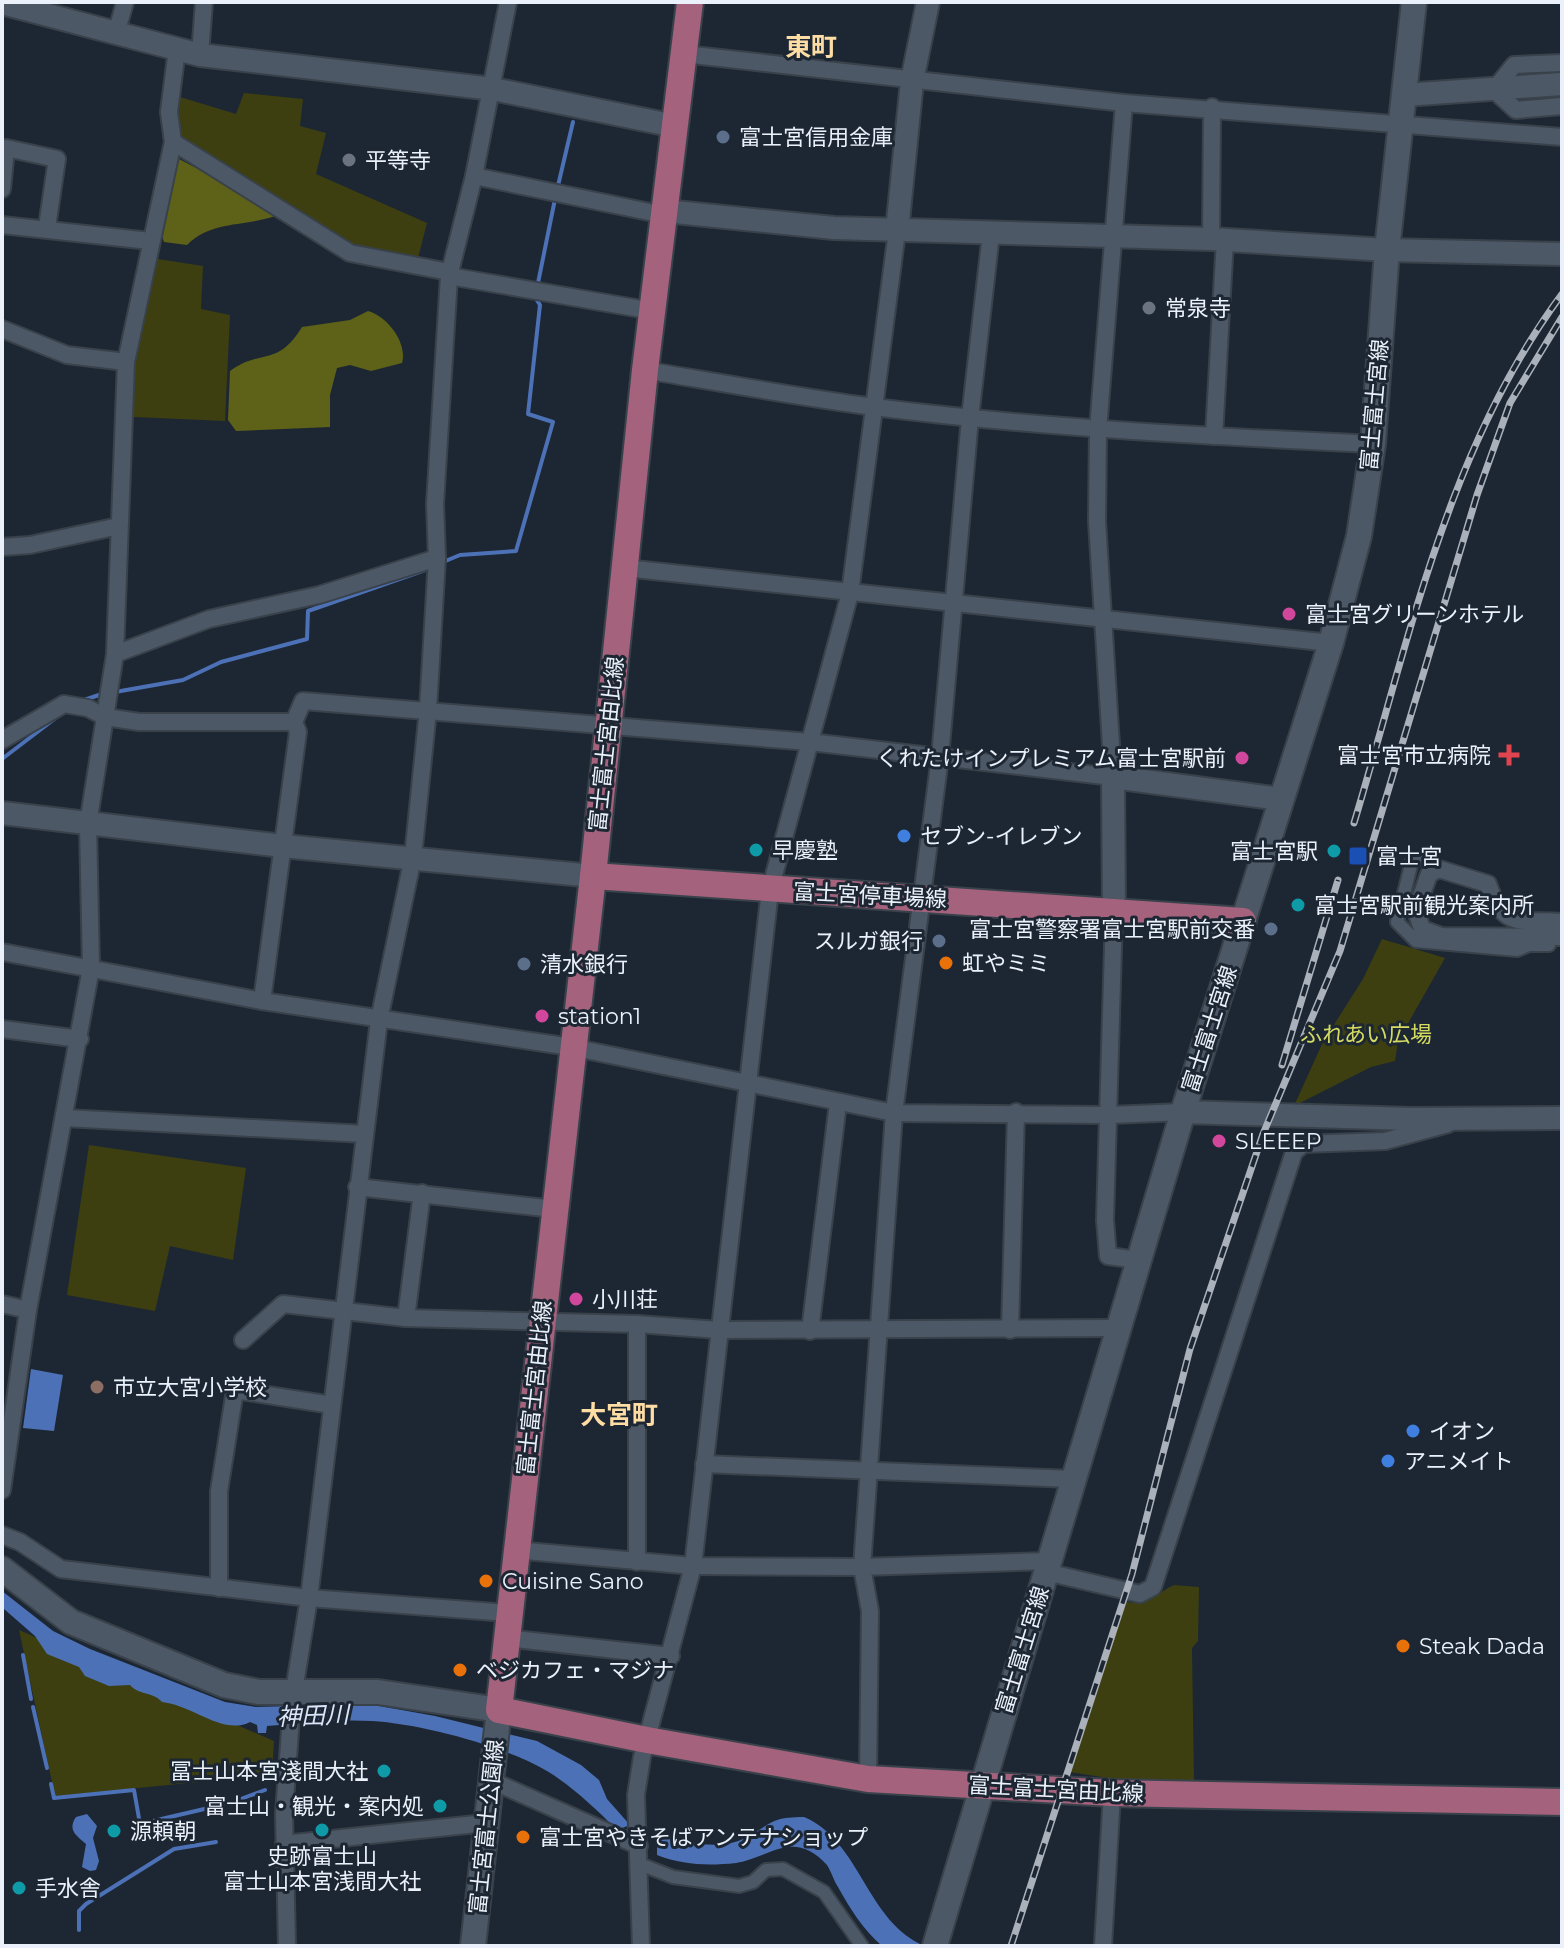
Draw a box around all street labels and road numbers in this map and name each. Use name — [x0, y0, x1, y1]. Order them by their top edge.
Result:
street label: 富士富士宮線 — [1355, 338, 1394, 472]
street label: 富士富士宮由比線 — [584, 655, 629, 833]
street label: 富士宮停車場線 — [792, 878, 948, 913]
street label: 富士富士宮線 — [1176, 962, 1243, 1096]
street label: 富士富士宮由比線 — [512, 1299, 557, 1477]
street label: 富士富士宮線 — [990, 1583, 1055, 1717]
street label: 富士宮富士公園線 — [464, 1738, 509, 1916]
street label: 富士富士宮由比線 — [967, 1771, 1145, 1808]

